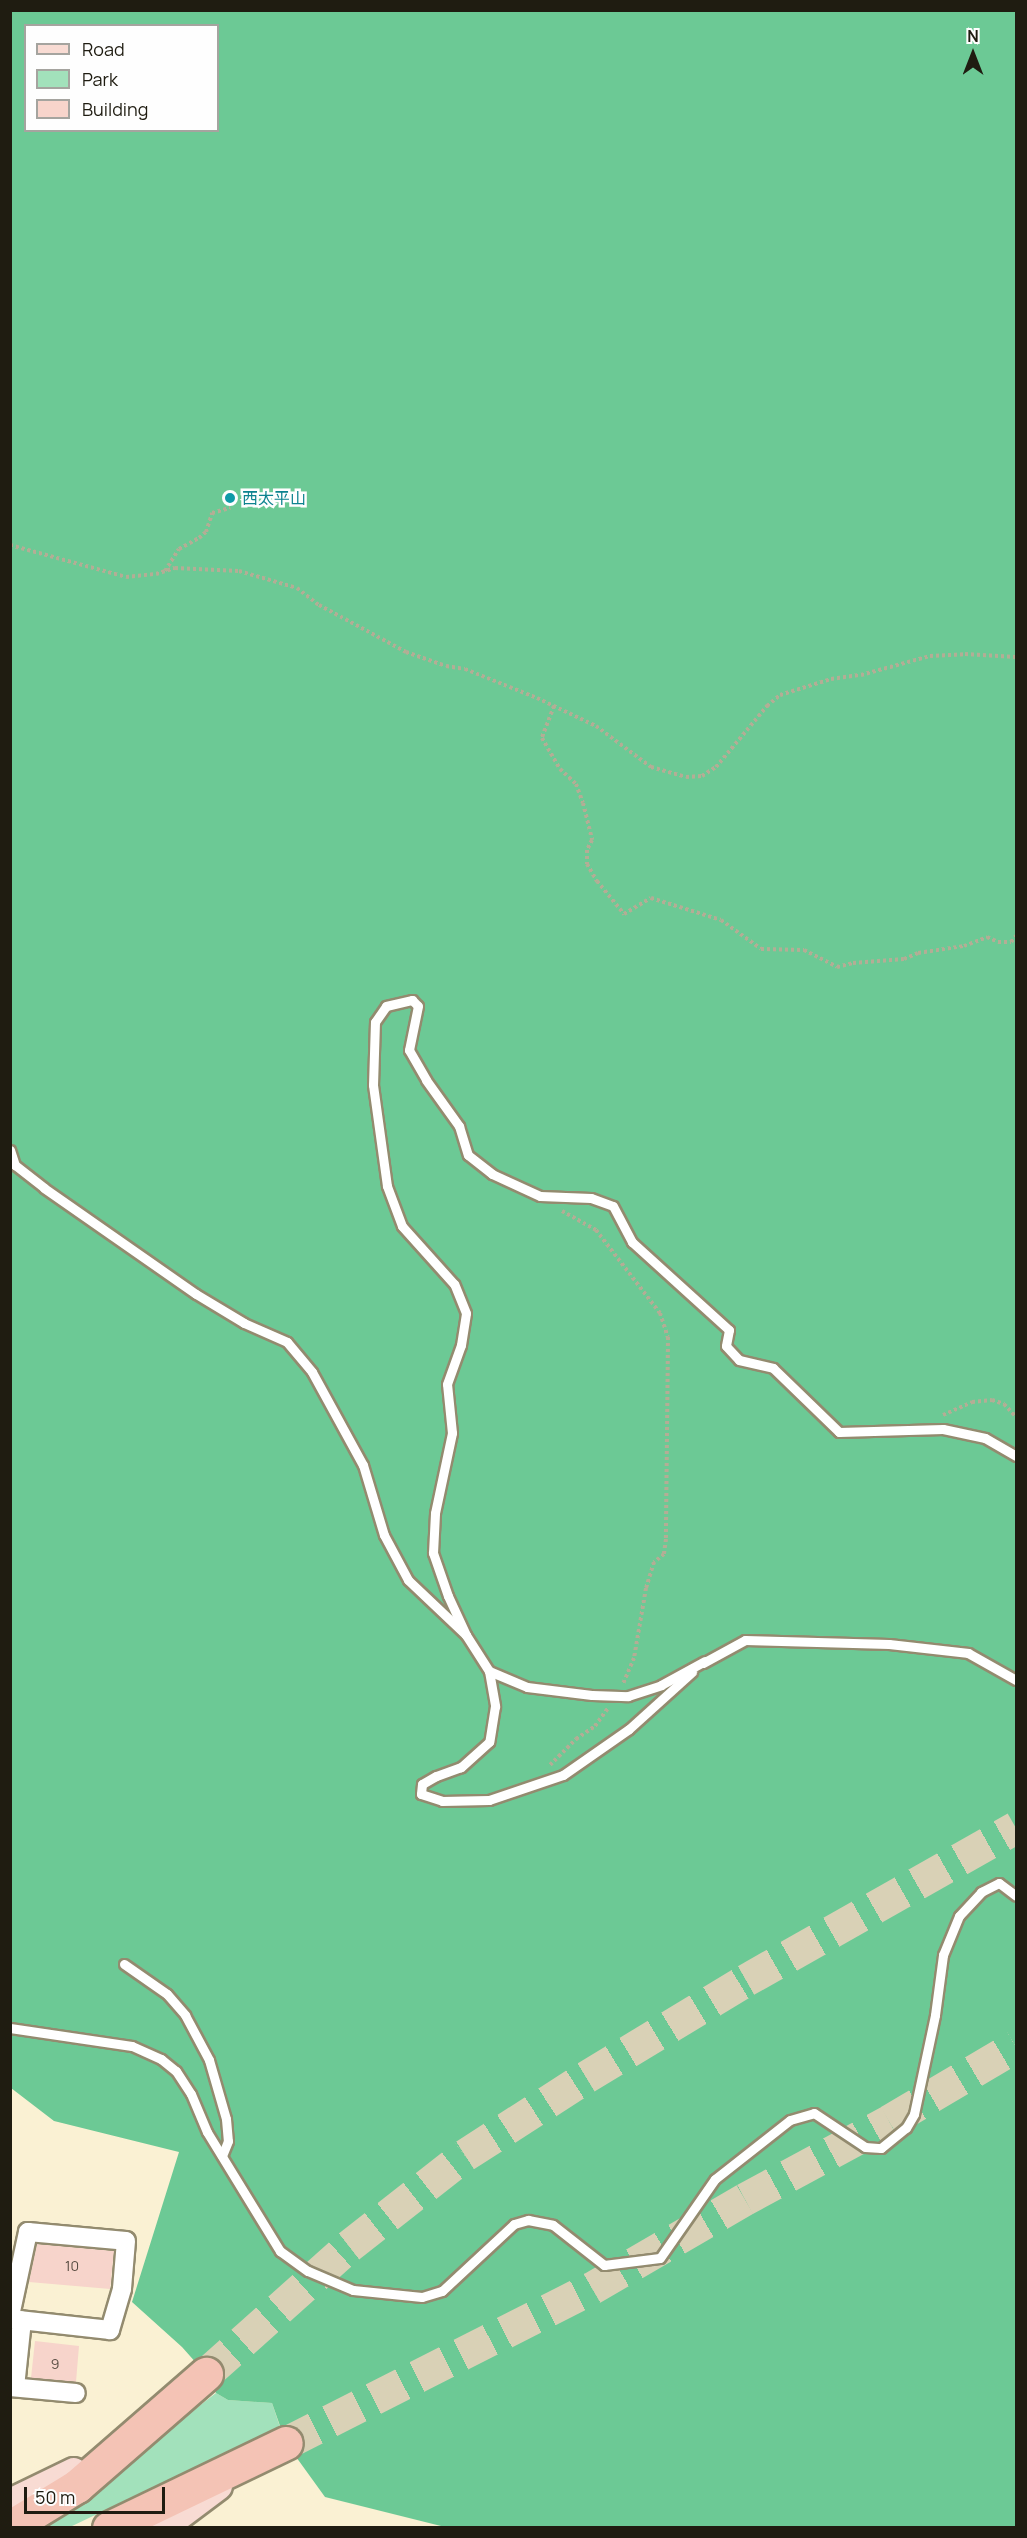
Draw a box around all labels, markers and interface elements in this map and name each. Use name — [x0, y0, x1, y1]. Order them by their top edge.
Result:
legend — [24, 24, 219, 132]
north arrow — [943, 24, 1003, 84]
text: N — [967, 25, 979, 47]
text: Road — [82, 37, 125, 61]
text: Park — [82, 67, 118, 91]
text: Building — [82, 97, 148, 121]
place label: 西太平山 — [242, 488, 306, 508]
marker: 西太平山 — [223, 491, 237, 505]
house number: 10 — [65, 2258, 79, 2274]
house number: 9 — [51, 2356, 59, 2372]
scale bar — [27, 2475, 168, 2513]
text: 50 m — [35, 2485, 75, 2509]

